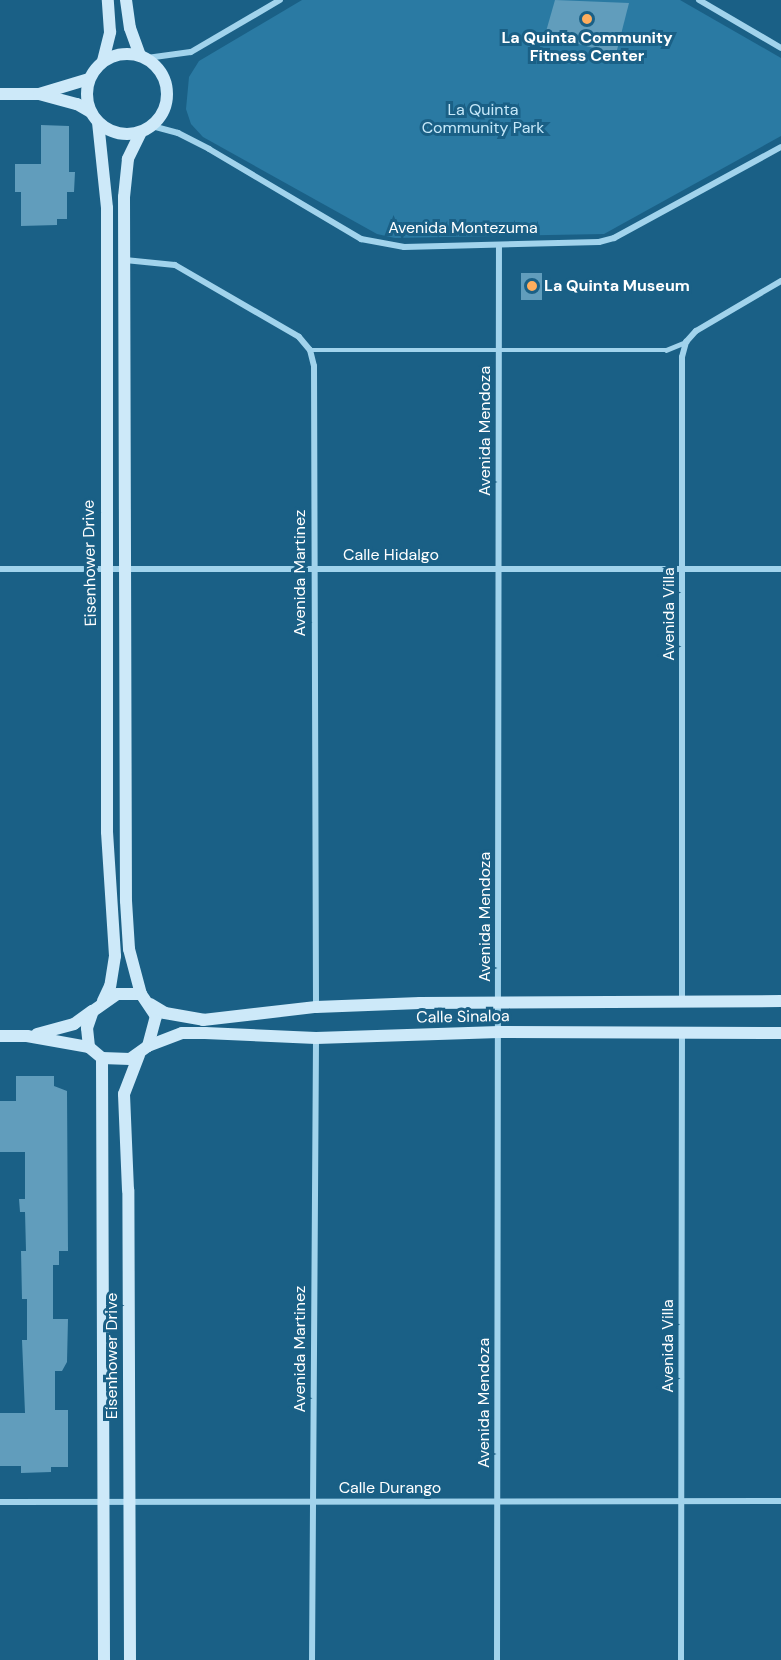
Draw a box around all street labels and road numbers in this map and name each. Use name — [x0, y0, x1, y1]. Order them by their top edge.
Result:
street label: Avenida Montezuma — [388, 218, 538, 238]
street label: Avenida Mendoza — [475, 366, 495, 496]
street label: Eisenhower Drive — [79, 500, 101, 626]
street label: Avenida Martinez — [290, 510, 310, 636]
street label: Calle Hidalgo — [343, 545, 439, 565]
street label: Avenida Villa — [659, 567, 679, 661]
street label: Avenida Mendoza — [475, 852, 495, 982]
street label: Calle Sinaloa — [416, 1007, 510, 1027]
street label: Avenida Martinez — [290, 1286, 310, 1412]
street label: Eisenhower Drive — [102, 1293, 122, 1419]
street label: Avenida Villa — [658, 1299, 678, 1393]
street label: Avenida Mendoza — [474, 1338, 494, 1468]
street label: Calle Durango — [339, 1478, 441, 1498]

